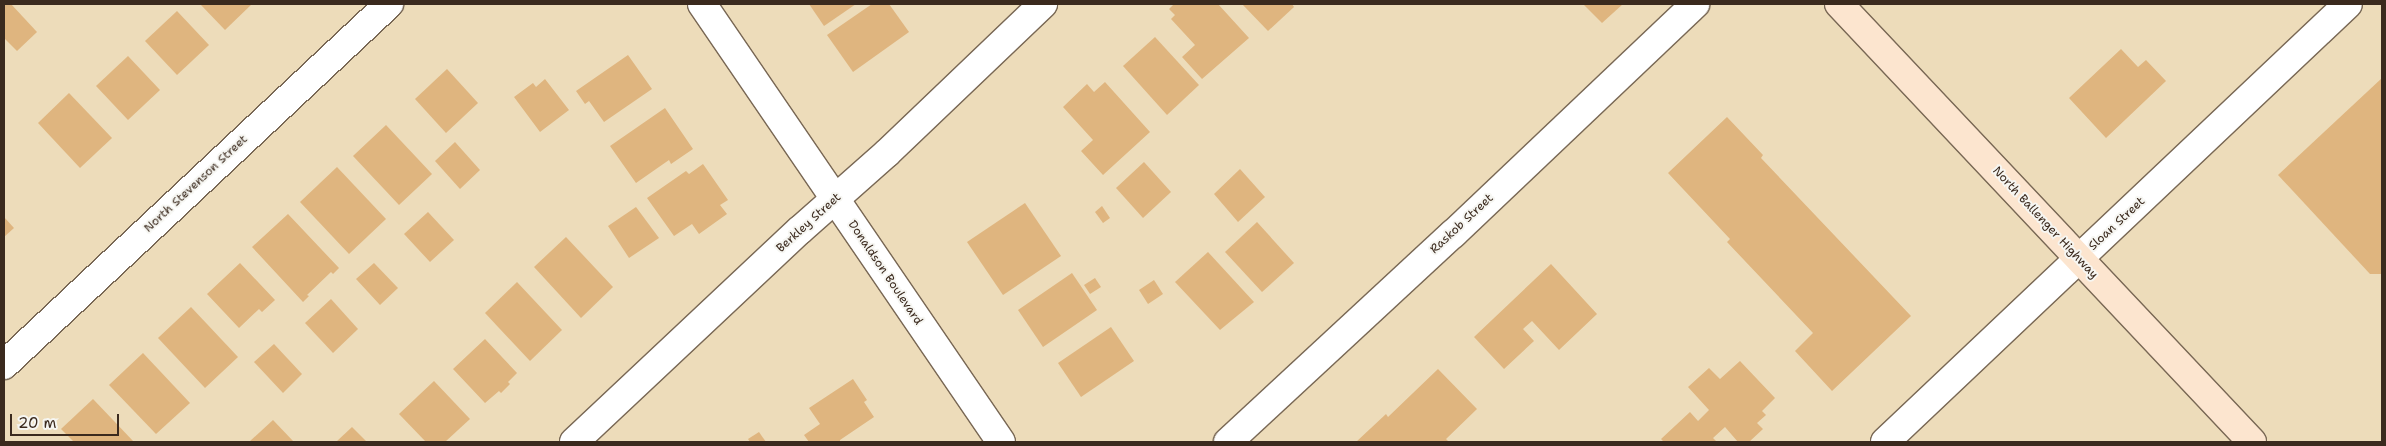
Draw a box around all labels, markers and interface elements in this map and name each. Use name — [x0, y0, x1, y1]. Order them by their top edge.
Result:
street label: North Stevenson Street — [141, 132, 251, 236]
street label: North Ballenger Highway — [1989, 164, 2101, 282]
street label: Berkley Street — [774, 190, 844, 256]
street label: Raskob Street — [1427, 191, 1497, 257]
street label: Sloan Street — [2086, 194, 2148, 254]
street label: Donaldson Boulevard — [845, 218, 925, 328]
scale bar — [12, 404, 121, 436]
text: 20 m — [18, 413, 57, 433]

